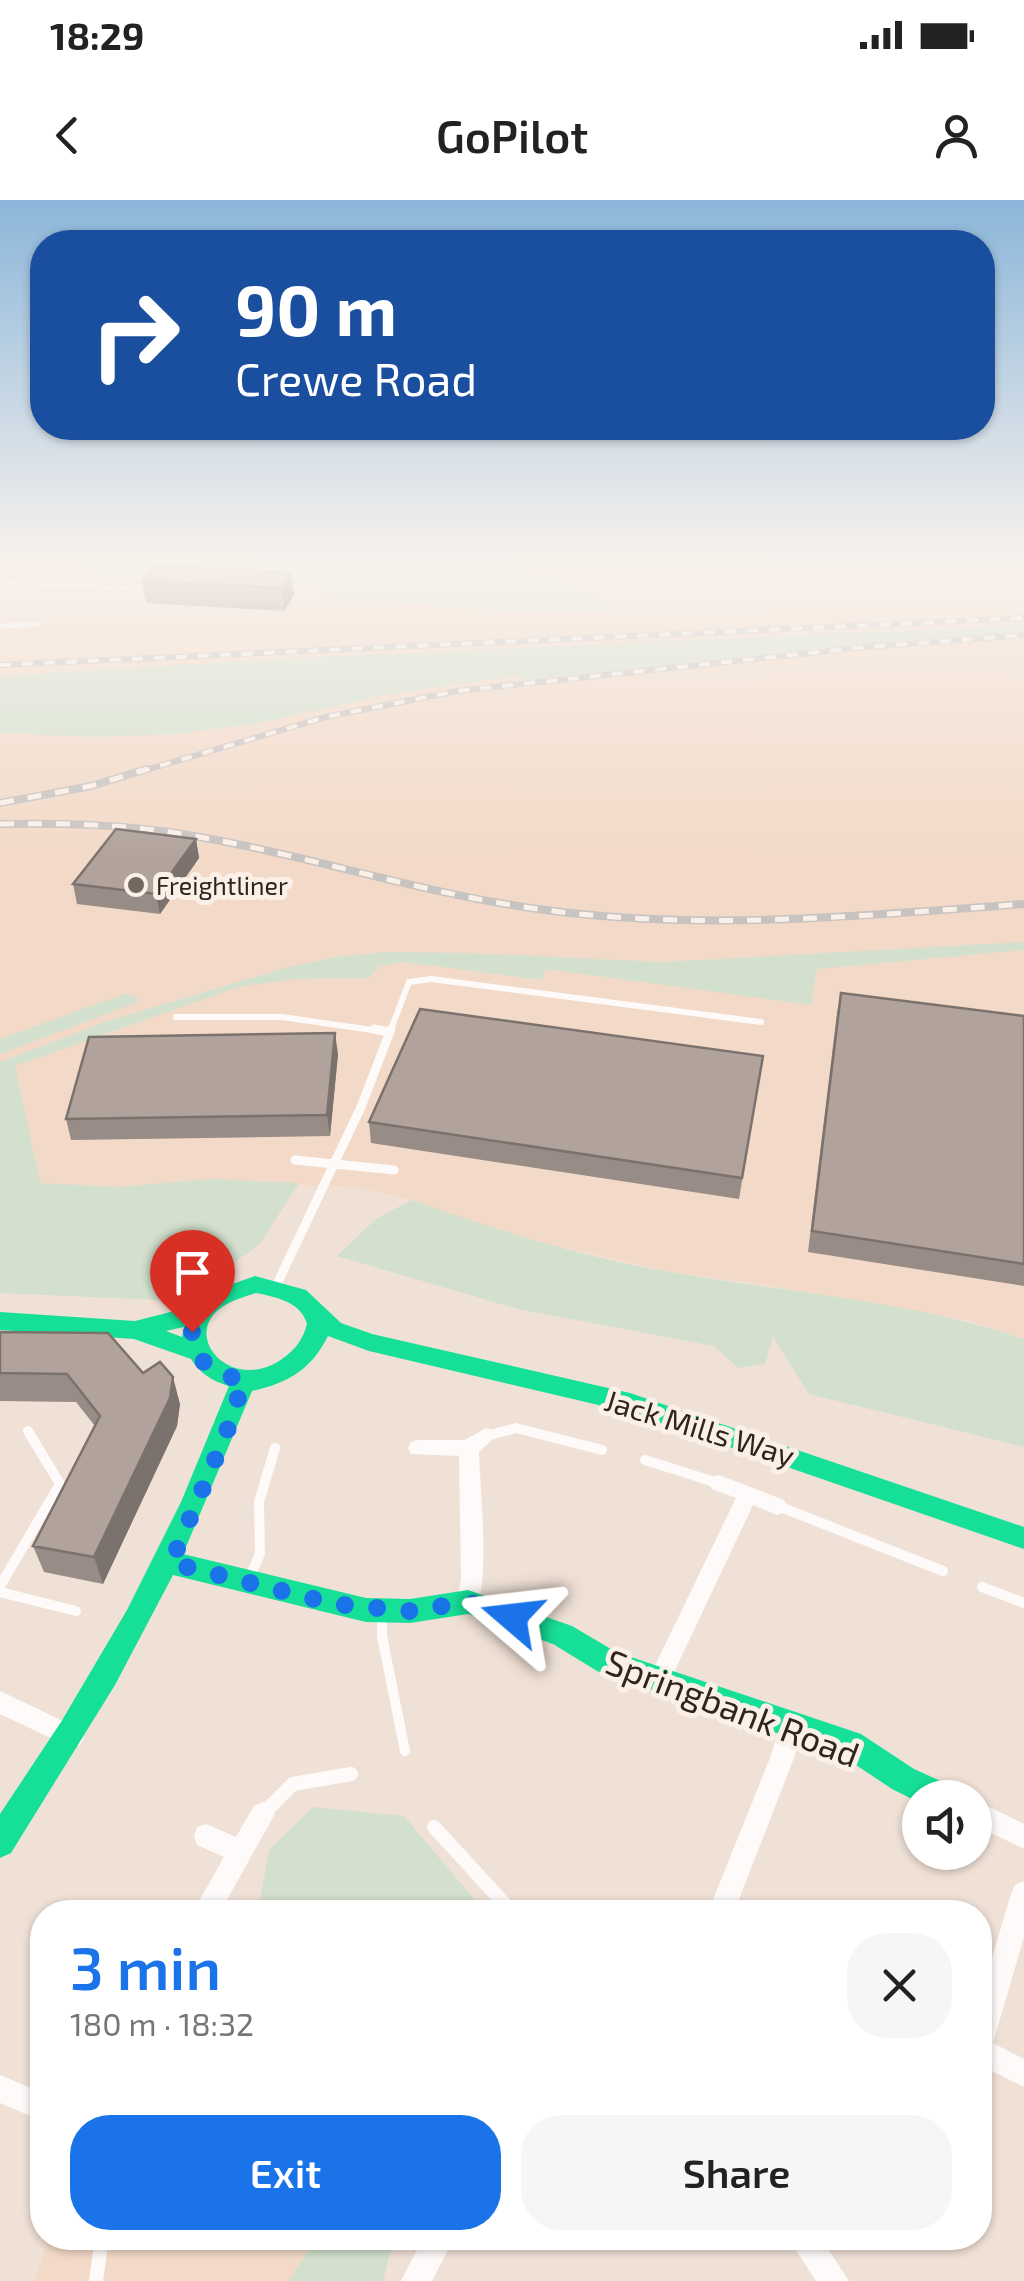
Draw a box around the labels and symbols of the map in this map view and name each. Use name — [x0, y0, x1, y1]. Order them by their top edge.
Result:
place label: Freightliner — [156, 870, 288, 900]
marker: Freightliner — [125, 874, 147, 896]
pin — [150, 1230, 235, 1333]
street label: Jack Mills Way — [601, 1381, 799, 1473]
position arrow — [460, 1565, 564, 1669]
street label: Springbank Road — [600, 1639, 866, 1775]

